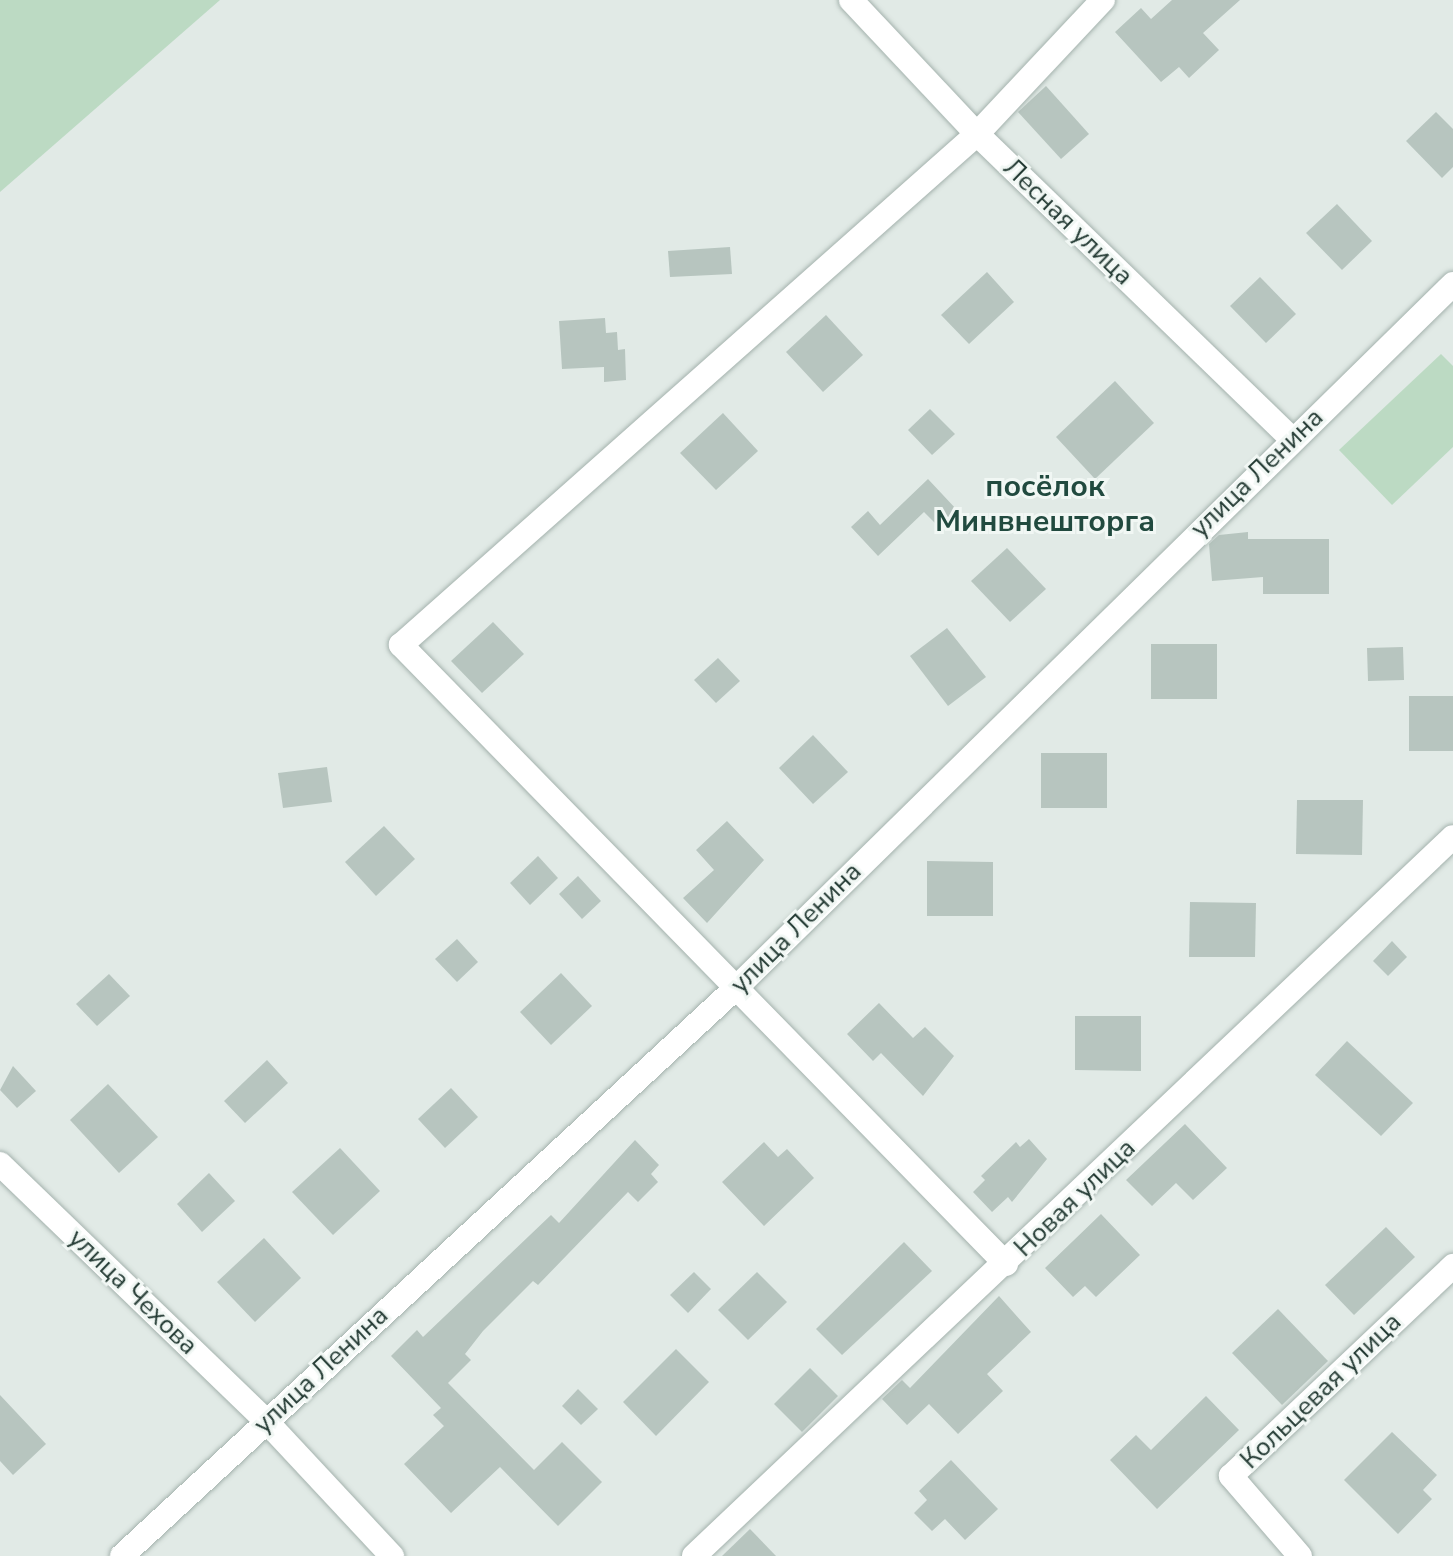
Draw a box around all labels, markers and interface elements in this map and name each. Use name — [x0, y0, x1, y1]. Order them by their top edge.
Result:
street label: Лесная улица — [997, 152, 1139, 292]
street label: улица Ленина — [1184, 402, 1330, 544]
district label: посёлок Минвнешторга — [935, 469, 1155, 540]
street label: улица Ленина — [724, 856, 868, 1000]
street label: Новая улица — [1008, 1133, 1142, 1263]
street label: улица Чехова — [62, 1223, 204, 1361]
street label: улица Ленина — [247, 1300, 395, 1440]
street label: Кольцевая улица — [1234, 1307, 1408, 1475]

